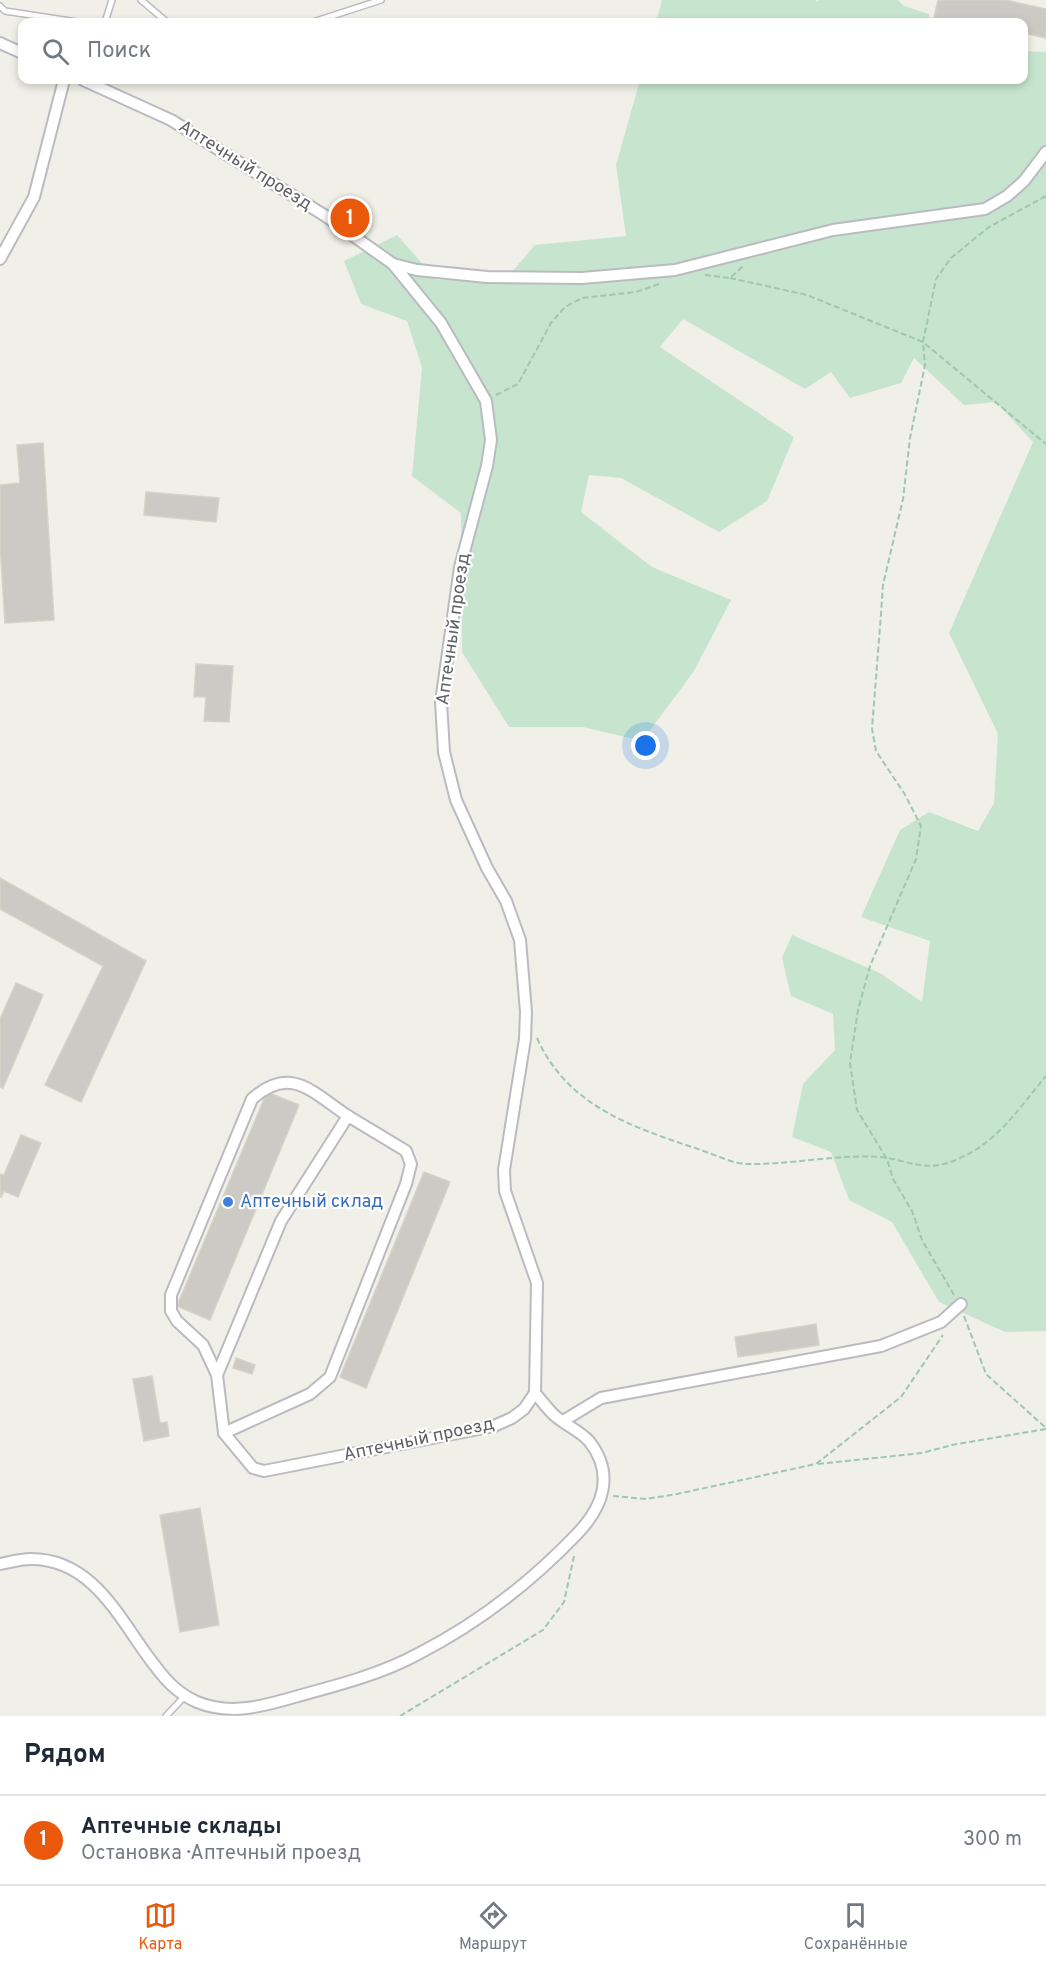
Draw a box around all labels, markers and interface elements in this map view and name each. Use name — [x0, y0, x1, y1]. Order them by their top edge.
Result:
search box — [18, 18, 1028, 84]
icon: search — [39, 35, 72, 68]
text: Поиск — [87, 38, 151, 65]
street label: Аптечный проезд — [174, 116, 316, 216]
pin: 1 — [330, 196, 370, 240]
street label: Аптечный проезд — [432, 551, 476, 707]
your location — [631, 731, 660, 760]
place label: Аптечный склад — [240, 1191, 383, 1214]
marker: Аптечный склад — [221, 1195, 235, 1209]
street label: Аптечный проезд — [342, 1413, 497, 1467]
text: Рядом — [24, 1739, 106, 1772]
text: Аптечные склады — [81, 1814, 282, 1841]
text: 1 — [40, 1827, 48, 1853]
text: 300 m — [963, 1827, 1022, 1853]
text: Остановка · Аптечный проезд — [81, 1841, 361, 1867]
tab: Карта — [138, 1899, 182, 1955]
tab: Маршрут — [459, 1899, 527, 1955]
tab: Сохранённые — [804, 1899, 908, 1955]

